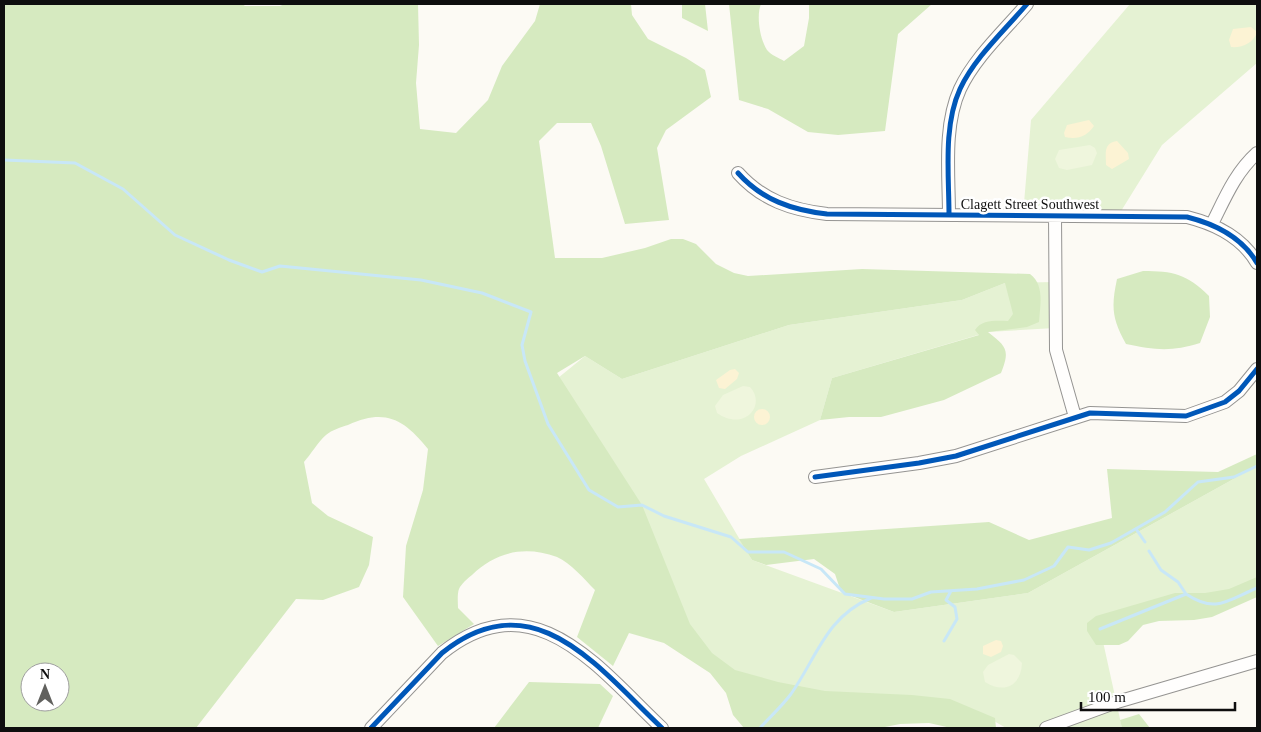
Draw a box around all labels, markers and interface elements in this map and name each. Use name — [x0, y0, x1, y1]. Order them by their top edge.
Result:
street label: Clagett Street Southwest — [961, 197, 1099, 212]
north arrow — [20, 662, 70, 712]
text: N — [40, 667, 50, 682]
scale bar — [1081, 680, 1235, 712]
text: 100 m — [1088, 689, 1126, 705]

